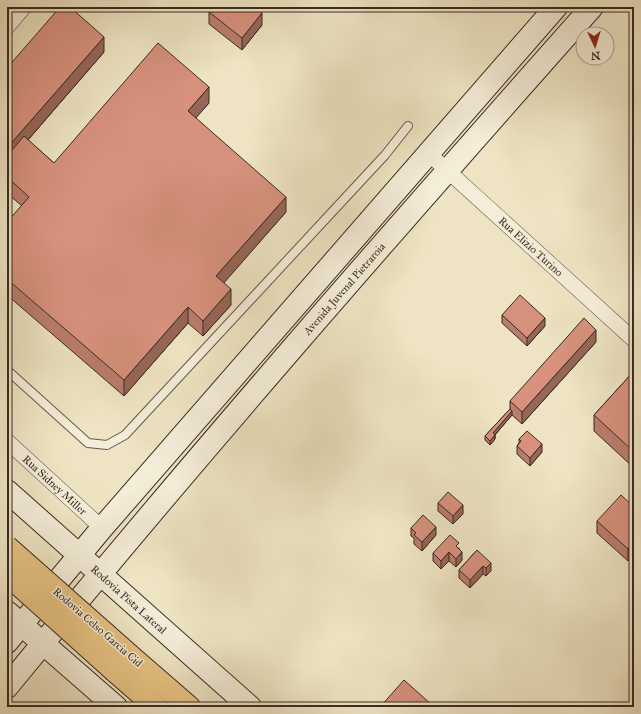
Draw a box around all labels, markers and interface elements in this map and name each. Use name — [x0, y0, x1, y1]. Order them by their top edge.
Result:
north arrow — [575, 26, 615, 66]
text: N — [590, 49, 601, 62]
street label: Rua Elizio Turino — [496, 214, 566, 280]
street label: Avenida Juvenal Pietraroia — [300, 240, 388, 338]
street label: Rua Sidney Miller — [20, 453, 90, 518]
street label: Rodovia Pista Lateral — [88, 563, 169, 637]
street label: Rodovia Celso Garcia Cid — [50, 585, 145, 670]

